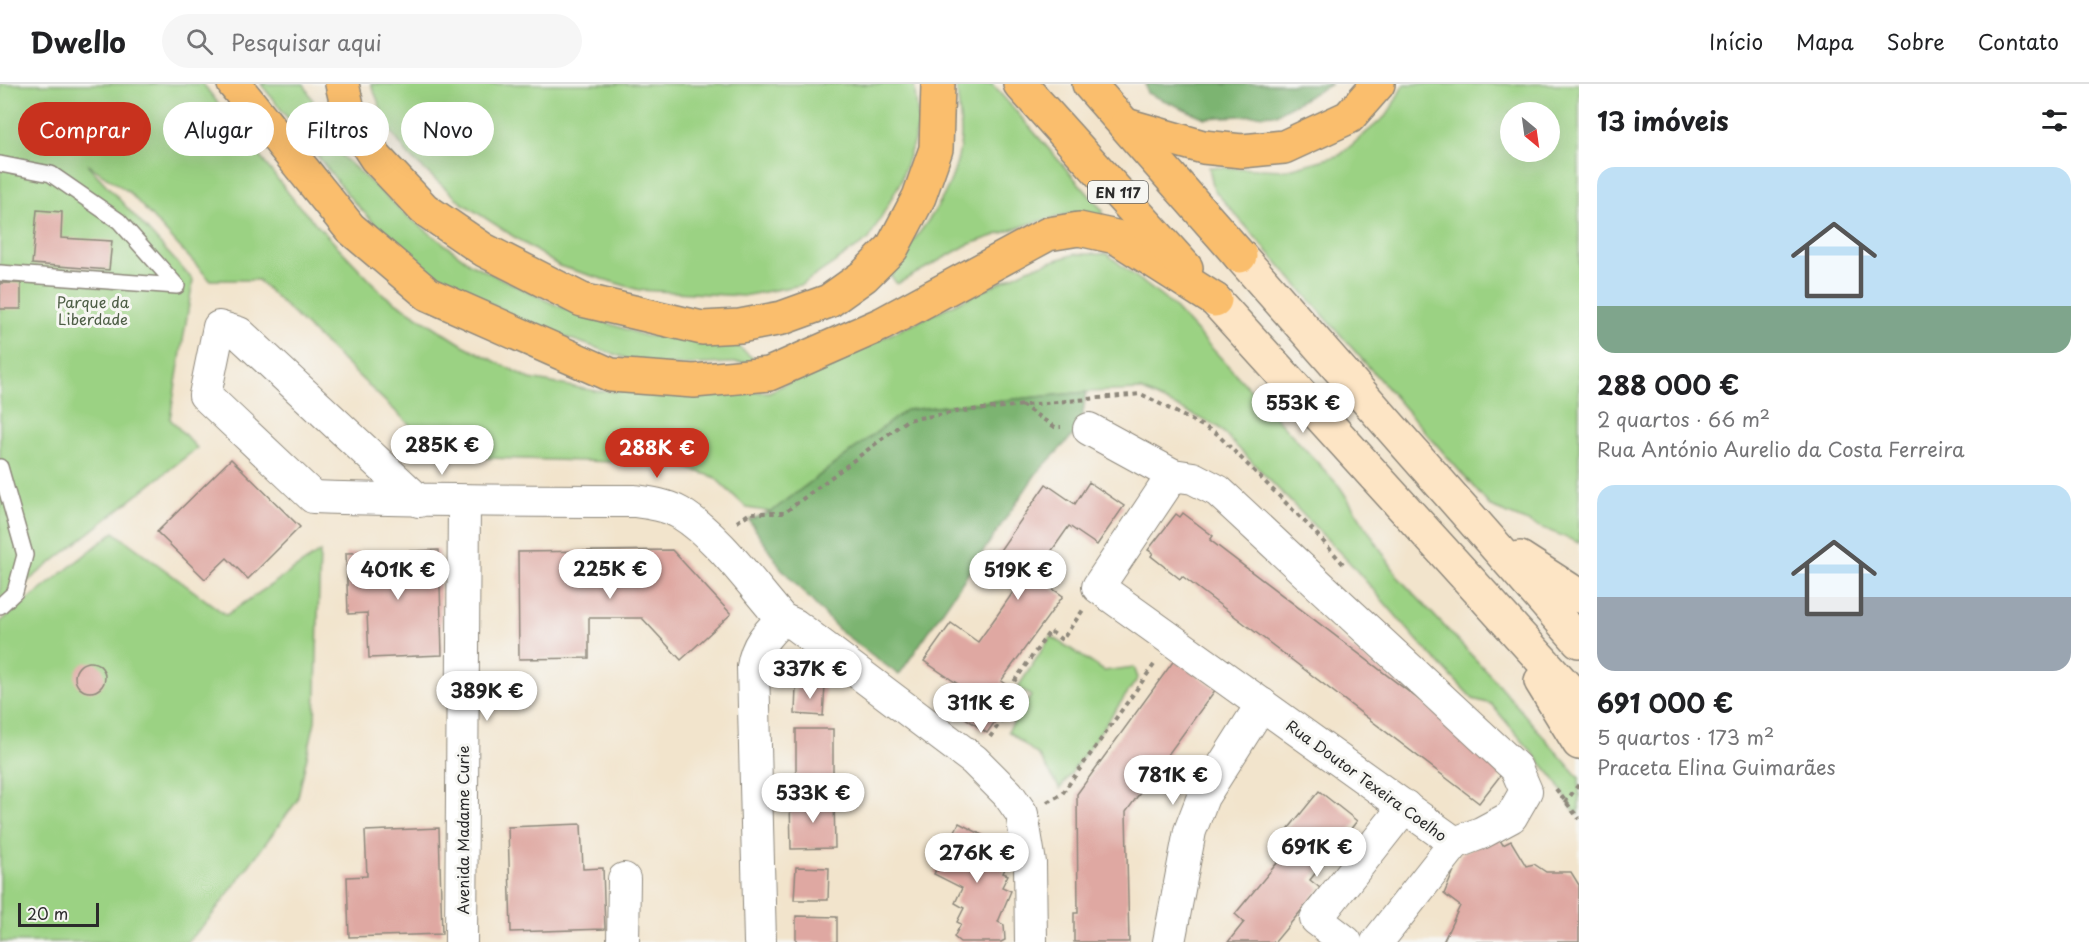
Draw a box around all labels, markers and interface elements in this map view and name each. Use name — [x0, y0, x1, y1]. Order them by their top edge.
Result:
search box — [162, 14, 582, 68]
text: Dwello — [30, 20, 126, 63]
icon: search — [183, 25, 216, 58]
text: Pesquisar aqui — [231, 25, 382, 58]
text: Início — [1709, 25, 1763, 57]
text: Mapa — [1796, 25, 1854, 57]
text: Sobre — [1887, 25, 1945, 57]
text: Contato — [1978, 25, 2059, 57]
text: 13 imóveis — [1597, 101, 1729, 140]
chip: Comprar — [18, 102, 151, 156]
chip: Alugar — [163, 102, 274, 156]
chip: Filtros — [286, 102, 389, 156]
chip: Novo — [401, 102, 494, 156]
north arrow — [1500, 102, 1560, 162]
map controls — [1500, 102, 1560, 162]
icon: filters — [2038, 104, 2071, 137]
road number: EN 117 — [1088, 181, 1148, 203]
icon: home — [1780, 206, 1888, 314]
park label: Parque da Liberdade — [57, 290, 130, 330]
text: 288 000 € — [1597, 365, 1739, 404]
pin: 553K € — [1254, 383, 1352, 434]
text: 553K € — [1266, 387, 1340, 417]
text: 2 quartos · 66 m² — [1597, 404, 1770, 434]
pin: 285K € — [393, 425, 491, 476]
pin: 288K € — [608, 428, 706, 479]
text: 285K € — [405, 429, 479, 459]
text: 288K € — [619, 432, 695, 462]
text: Rua António Aurelio da Costa Ferreira — [1597, 434, 1965, 464]
icon: home — [1780, 524, 1888, 632]
pin: 225K € — [561, 549, 659, 600]
pin: 401K € — [349, 550, 447, 601]
pin: 519K € — [969, 550, 1067, 601]
text: 225K € — [573, 553, 647, 583]
text: 401K € — [361, 554, 435, 584]
text: 519K € — [983, 554, 1053, 584]
pin: 337K € — [761, 649, 859, 700]
text: 337K € — [773, 653, 847, 683]
pin: 389K € — [438, 671, 536, 722]
text: 389K € — [450, 675, 524, 705]
pin: 311K € — [932, 683, 1030, 734]
text: 691 000 € — [1597, 683, 1733, 722]
text: 311K € — [947, 687, 1015, 717]
street label: Rua Doutor Texeira Coelho — [1282, 714, 1452, 846]
text: 5 quartos · 173 m² — [1597, 722, 1774, 752]
street label: Avenida Madame Curie — [451, 746, 474, 914]
text: Praceta Elina Guimarães — [1597, 752, 1836, 782]
pin: 781K € — [1124, 755, 1222, 806]
text: 781K € — [1138, 759, 1208, 789]
pin: 533K € — [764, 773, 862, 824]
text: 533K € — [776, 777, 851, 807]
pin: 691K € — [1268, 827, 1366, 878]
text: 691K € — [1281, 831, 1353, 861]
pin: 276K € — [928, 833, 1026, 884]
text: 276K € — [939, 837, 1015, 867]
scale bar — [18, 900, 99, 928]
text: 20 m — [27, 901, 68, 925]

